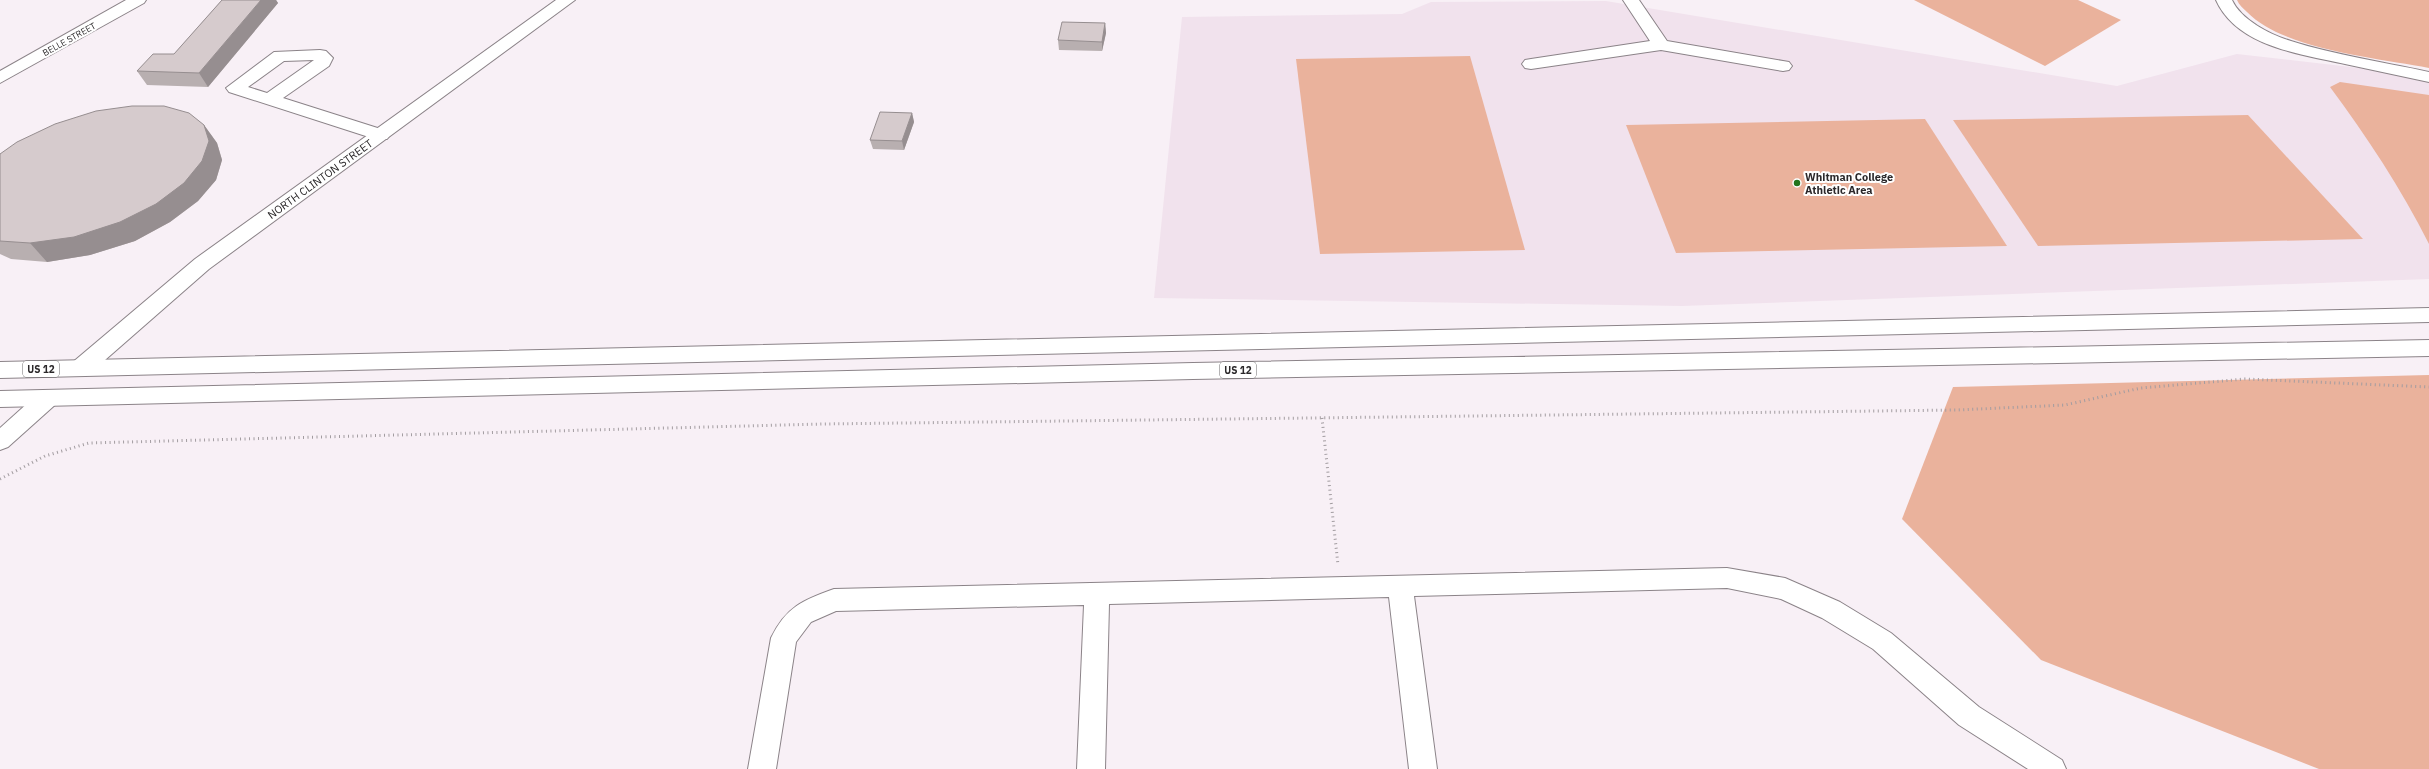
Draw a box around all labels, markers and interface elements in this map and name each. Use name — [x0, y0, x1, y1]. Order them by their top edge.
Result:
street label: BELLE STREET — [40, 20, 98, 58]
street label: NORTH CLINTON STREET — [265, 136, 376, 222]
place label: Whitman College Athletic Area — [1805, 170, 1893, 197]
marker: Whitman College Athletic Area — [1792, 178, 1802, 188]
road number: US 12 — [23, 361, 59, 377]
road number: US 12 — [1220, 362, 1256, 378]

